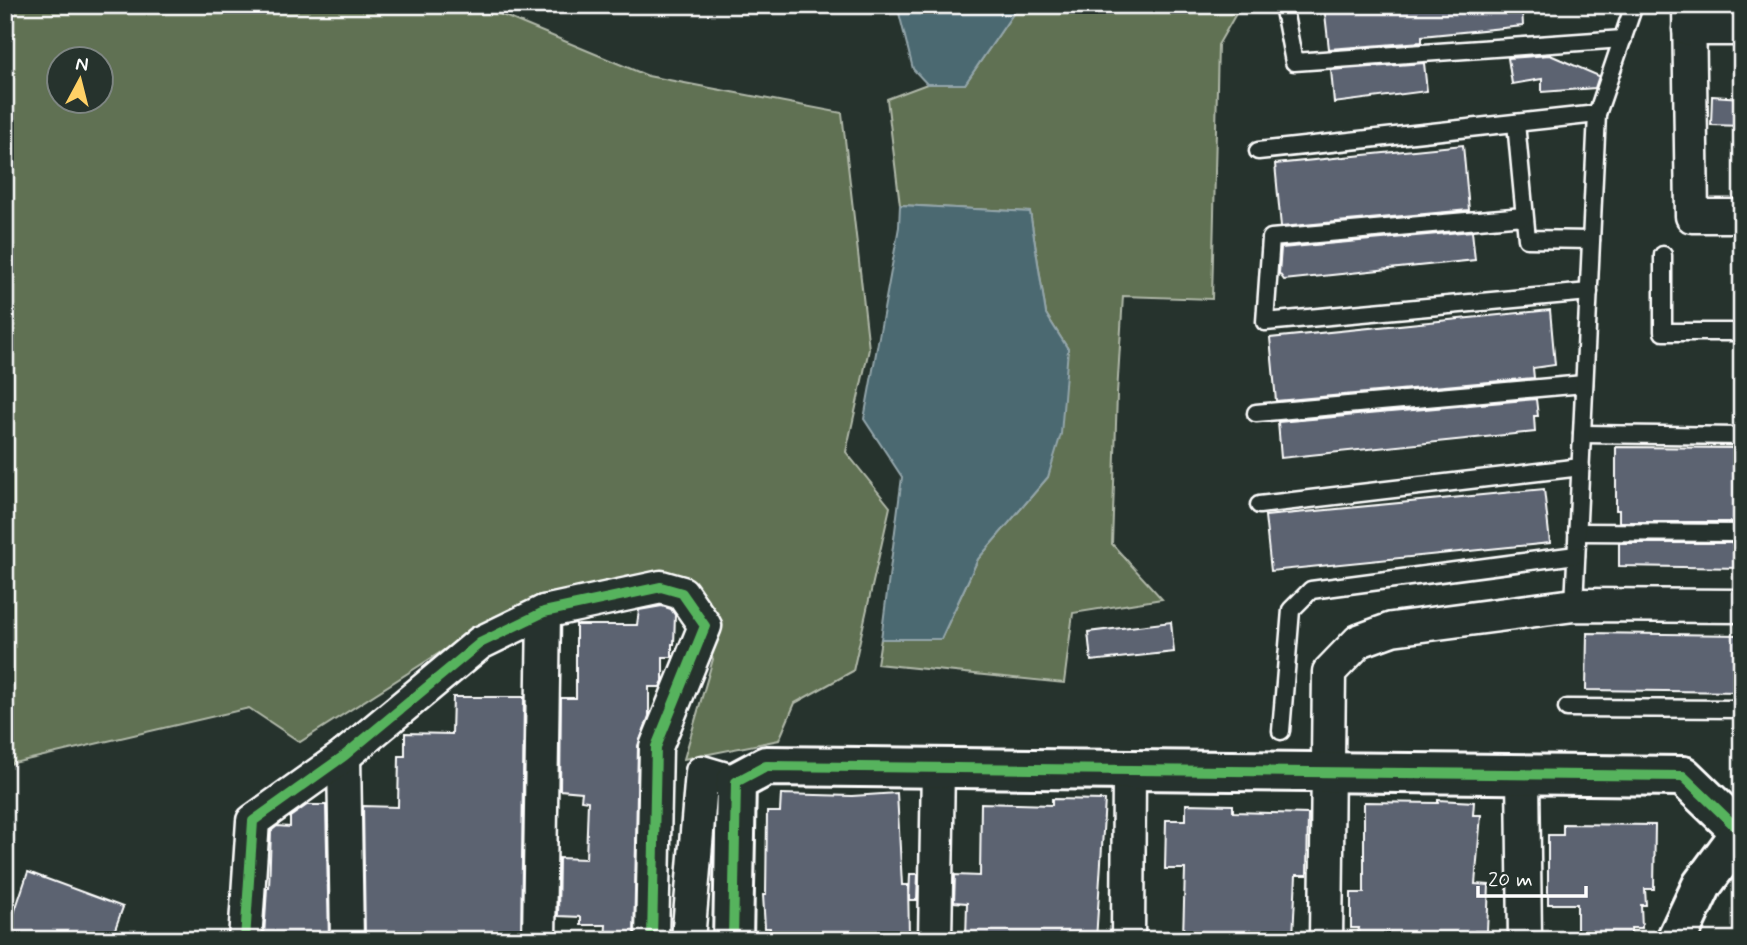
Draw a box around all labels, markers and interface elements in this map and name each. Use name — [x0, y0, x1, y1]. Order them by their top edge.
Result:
north arrow — [46, 46, 116, 116]
text: N — [74, 51, 90, 78]
scale bar — [1478, 854, 1586, 898]
text: 20 m — [1488, 866, 1533, 894]

